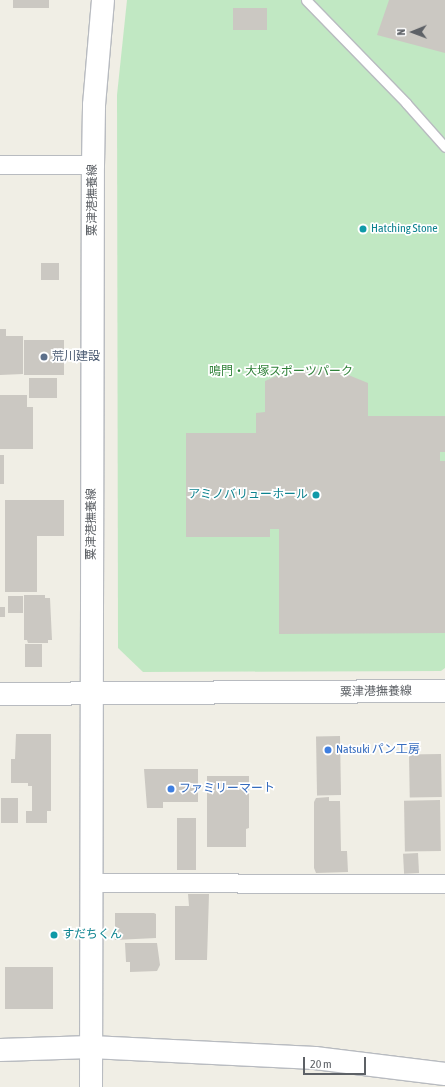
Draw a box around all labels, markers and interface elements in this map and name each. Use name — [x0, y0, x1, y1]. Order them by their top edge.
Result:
north arrow — [393, 12, 433, 52]
text: N — [395, 29, 407, 36]
street label: 粟津港撫養線 — [86, 164, 100, 236]
place label: Hatching Stone — [371, 222, 438, 236]
marker: Hatching Stone — [358, 224, 368, 234]
place label: 荒川建設 — [52, 350, 100, 364]
marker: 荒川建設 — [39, 352, 49, 362]
park label: 鳴門・大塚スポーツパーク — [209, 365, 353, 379]
street label: 粟津港撫養線 — [85, 488, 99, 560]
place label: アミノバリューホール — [188, 488, 308, 502]
marker: アミノバリューホール — [311, 490, 321, 500]
street label: 粟津港撫養線 — [340, 684, 412, 700]
place label: Natsuki パン工房 — [336, 743, 419, 757]
marker: Natsuki パン工房 — [323, 745, 333, 755]
place label: ファミリーマート — [179, 782, 275, 796]
marker: ファミリーマート — [166, 784, 176, 794]
place label: すだちくん — [62, 928, 122, 942]
marker: すだちくん — [49, 930, 59, 940]
scale bar — [305, 1049, 368, 1075]
text: 20 m — [310, 1057, 332, 1071]

